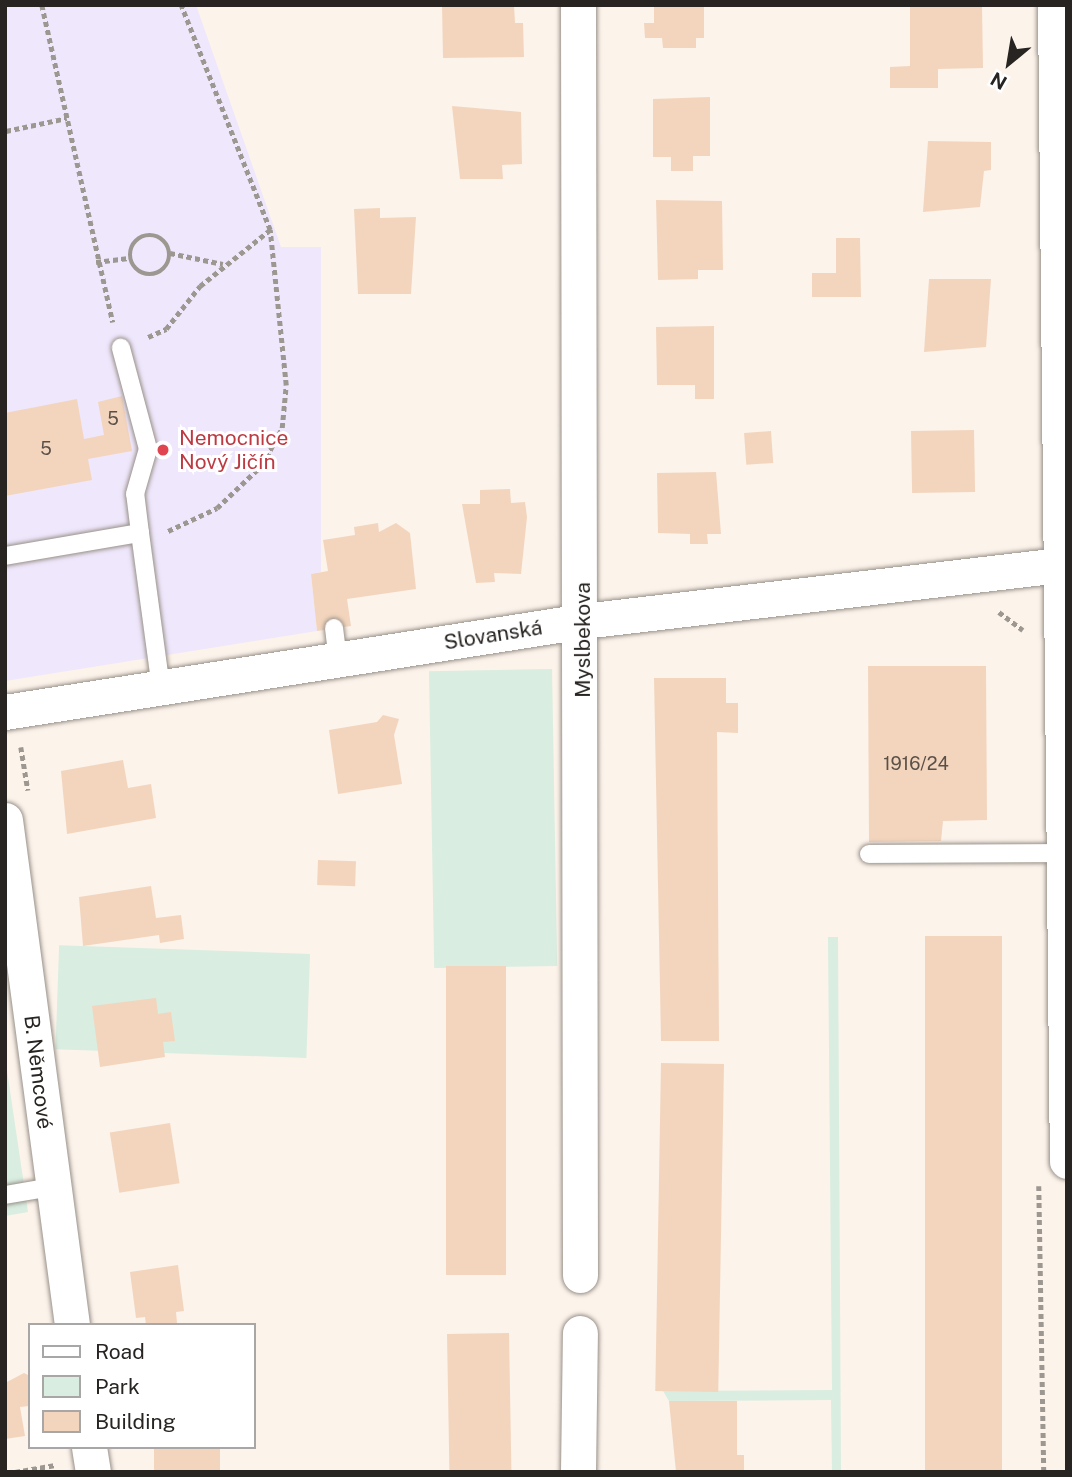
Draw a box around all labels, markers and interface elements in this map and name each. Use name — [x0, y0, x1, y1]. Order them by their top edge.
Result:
north arrow — [974, 28, 1044, 98]
text: N — [987, 68, 1010, 94]
house number: 5 — [107, 408, 119, 430]
place label: Nemocnice Nový Jičín — [179, 425, 288, 475]
house number: 5 — [40, 438, 52, 460]
marker: Nemocnice Nový Jičín — [153, 440, 173, 460]
street label: Myslbekova — [570, 582, 596, 698]
street label: Slovanská — [442, 615, 544, 655]
house number: 1916/24 — [883, 753, 949, 775]
street label: B. Němcové — [18, 1013, 58, 1131]
legend — [28, 1323, 256, 1449]
text: Road — [95, 1339, 145, 1364]
text: Park — [95, 1374, 140, 1399]
text: Building — [95, 1409, 176, 1434]

